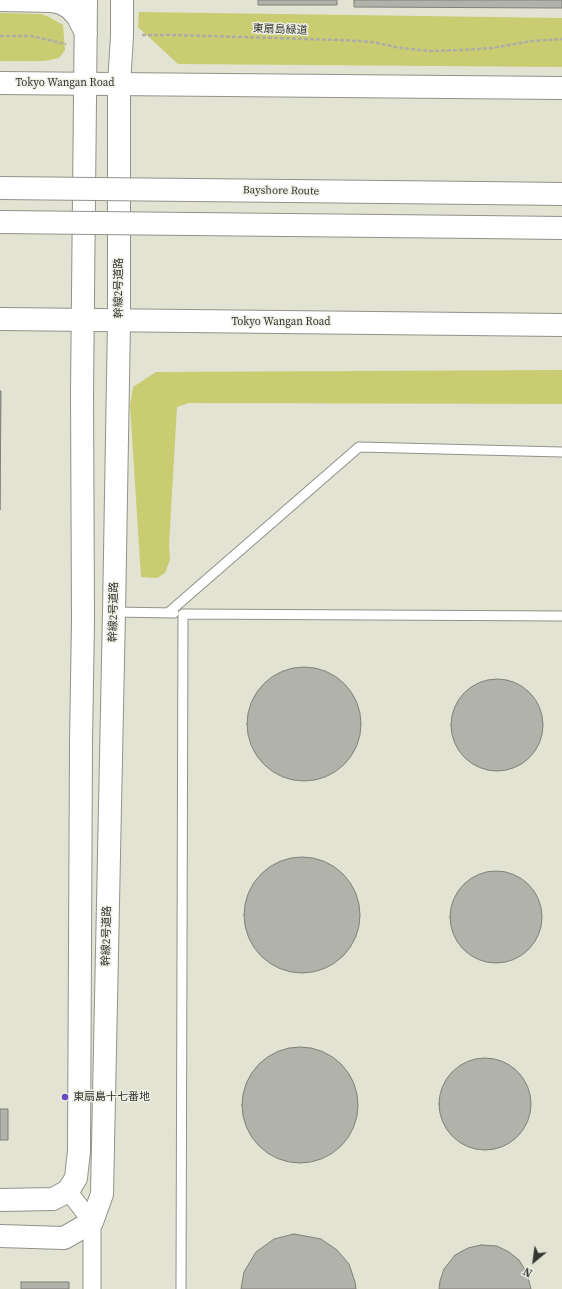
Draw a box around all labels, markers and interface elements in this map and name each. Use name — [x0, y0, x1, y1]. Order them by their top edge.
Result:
street label: 東扇島緑道 — [252, 22, 308, 38]
street label: Tokyo Wangan Road — [15, 76, 115, 90]
street label: Bayshore Route — [243, 184, 319, 198]
street label: 幹線2号道路 — [112, 258, 126, 318]
street label: Tokyo Wangan Road — [231, 315, 331, 329]
street label: 幹線2号道路 — [107, 582, 121, 642]
street label: 幹線2号道路 — [100, 906, 114, 966]
place label: 東扇島十七番地 — [73, 1090, 150, 1104]
marker: 東扇島十七番地 — [60, 1092, 70, 1102]
north arrow — [514, 1241, 554, 1281]
text: N — [521, 1263, 535, 1280]

